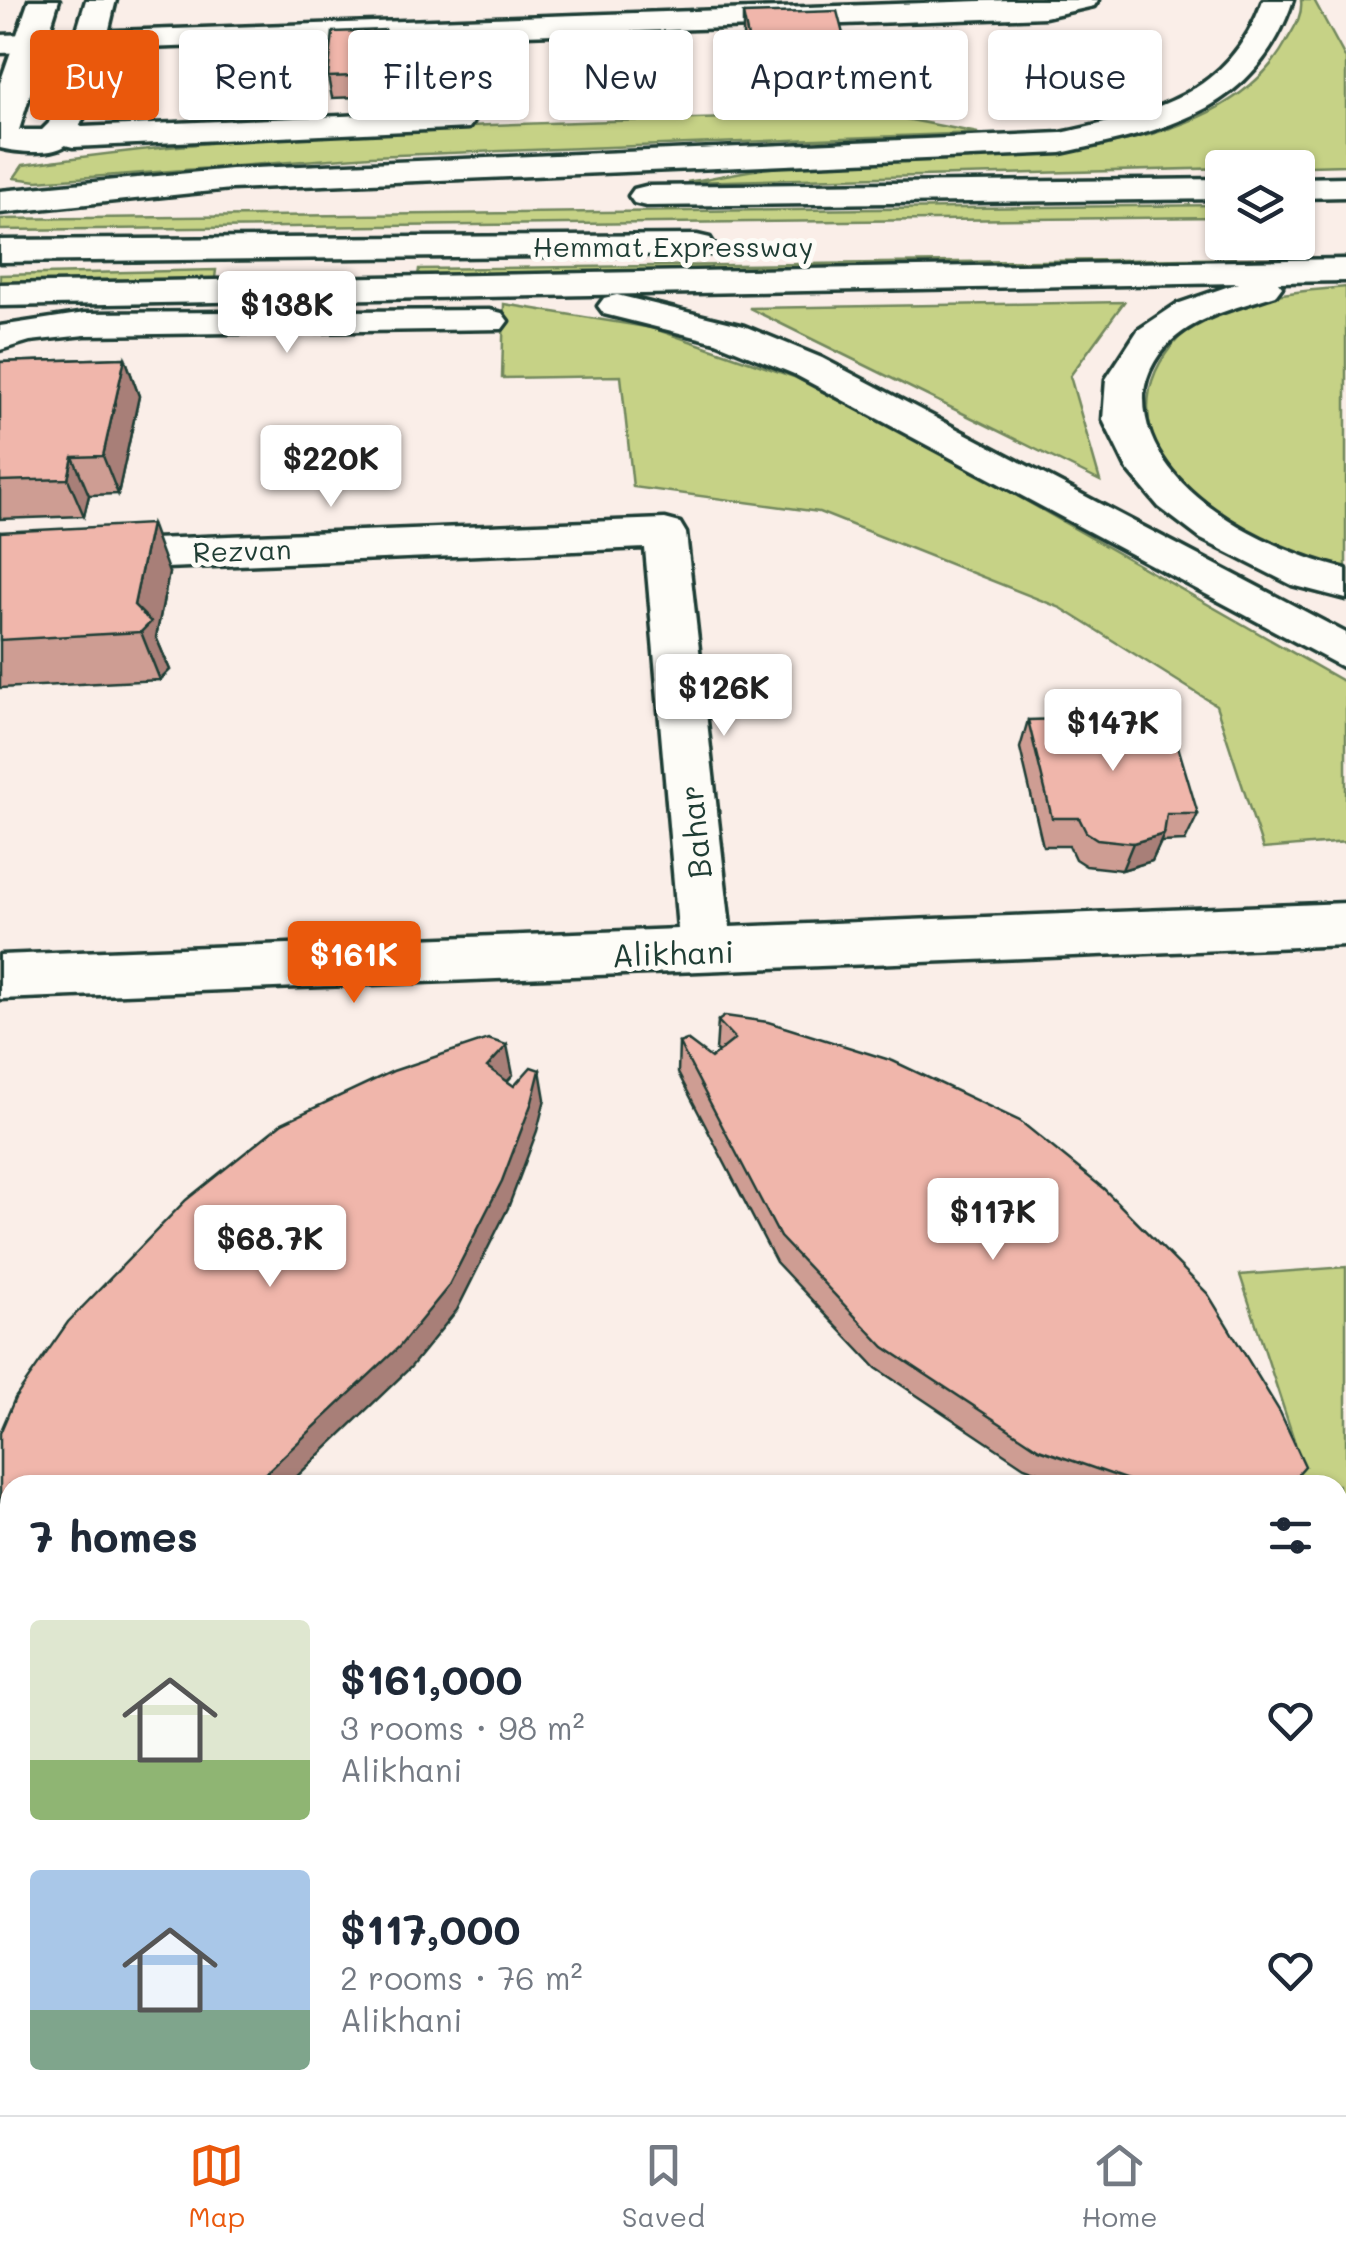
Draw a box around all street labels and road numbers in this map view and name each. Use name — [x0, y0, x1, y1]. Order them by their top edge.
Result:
street label: Hemmat Expressway — [533, 228, 813, 264]
street label: Rezvan — [192, 530, 292, 570]
street label: Bahar — [668, 783, 720, 881]
street label: Alikhani — [611, 929, 735, 975]

